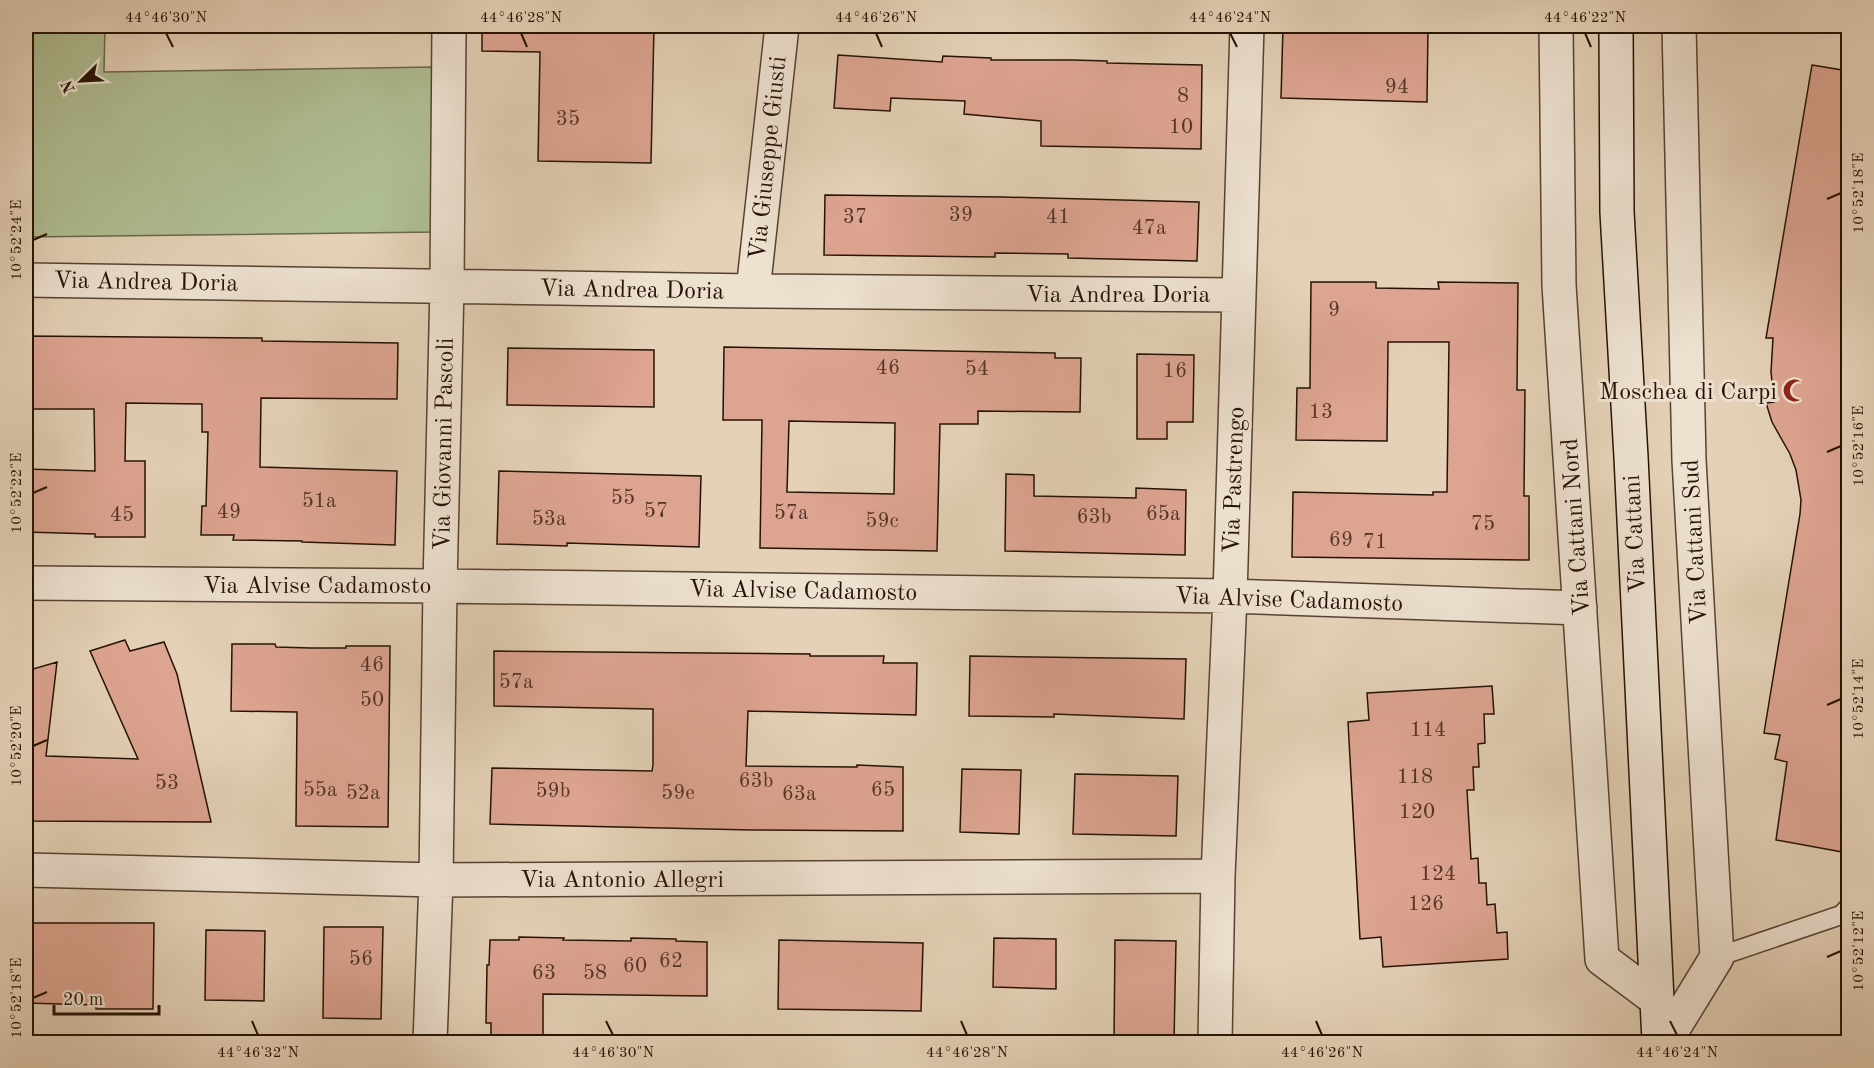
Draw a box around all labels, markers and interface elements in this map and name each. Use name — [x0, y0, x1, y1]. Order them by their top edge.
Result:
text: 44°46'30"N — [125, 11, 207, 26]
text: 44°46'28"N — [480, 11, 562, 26]
text: 44°46'26"N — [835, 11, 917, 26]
text: 44°46'24"N — [1189, 11, 1271, 26]
text: 44°46'22"N — [1544, 11, 1626, 26]
north arrow — [51, 51, 111, 111]
street label: Via Giuseppe Giusti — [746, 55, 792, 261]
text: N — [59, 77, 79, 95]
house number: 94 — [1385, 77, 1409, 98]
house number: 8 — [1177, 86, 1189, 107]
house number: 35 — [556, 109, 580, 130]
house number: 10 — [1169, 117, 1193, 138]
text: 10°52'18"E — [1852, 153, 1867, 233]
text: 10°52'24"E — [10, 200, 25, 280]
house number: 39 — [949, 205, 973, 226]
house number: 37 — [843, 207, 867, 228]
house number: 41 — [1046, 207, 1070, 228]
house number: 47a — [1132, 218, 1166, 239]
street label: Via Andrea Doria — [53, 269, 239, 297]
street label: Via Andrea Doria — [539, 277, 725, 305]
street label: Via Andrea Doria — [1026, 284, 1210, 308]
house number: 9 — [1328, 300, 1340, 321]
street label: Via Giovanni Pascoli — [431, 337, 459, 551]
house number: 46 — [876, 358, 900, 379]
house number: 54 — [965, 359, 989, 380]
house number: 16 — [1163, 361, 1187, 382]
mosque icon: Moschea di Carpi — [1782, 378, 1808, 404]
place label: Moschea di Carpi — [1599, 381, 1777, 405]
house number: 13 — [1309, 402, 1333, 423]
street label: Via Pastrengo — [1220, 406, 1250, 554]
text: 10°52'16"E — [1852, 406, 1867, 486]
street label: Via Cattani Nord — [1559, 437, 1595, 617]
text: 10°52'22"E — [10, 453, 25, 533]
street label: Via Cattani Sud — [1680, 459, 1712, 625]
street label: Via Cattani — [1621, 474, 1651, 594]
house number: 55 — [611, 488, 635, 509]
house number: 51a — [302, 491, 336, 512]
house number: 57 — [644, 501, 668, 522]
house number: 49 — [217, 502, 241, 523]
house number: 57a — [774, 503, 808, 524]
house number: 65a — [1146, 504, 1180, 525]
house number: 45 — [110, 505, 134, 526]
house number: 63b — [1076, 507, 1112, 528]
house number: 53a — [532, 509, 566, 530]
house number: 59c — [865, 511, 899, 532]
house number: 75 — [1471, 514, 1495, 535]
house number: 69 — [1329, 530, 1353, 551]
house number: 71 — [1363, 532, 1387, 553]
street label: Via Alvise Cadamosto — [203, 575, 431, 599]
street label: Via Alvise Cadamosto — [688, 578, 918, 606]
street label: Via Alvise Cadamosto — [1174, 585, 1404, 617]
house number: 46 — [360, 655, 384, 676]
text: 10°52'14"E — [1852, 659, 1867, 739]
house number: 57a — [499, 672, 533, 693]
house number: 50 — [360, 690, 384, 711]
text: 10°52'20"E — [10, 706, 25, 786]
house number: 114 — [1410, 720, 1446, 741]
house number: 118 — [1397, 767, 1433, 788]
house number: 63b — [738, 771, 774, 792]
house number: 53 — [155, 773, 179, 794]
house number: 55a — [303, 780, 337, 801]
house number: 65 — [871, 780, 895, 801]
house number: 59b — [535, 781, 571, 802]
house number: 52a — [346, 783, 380, 804]
house number: 59e — [661, 783, 695, 804]
house number: 63a — [782, 784, 816, 805]
house number: 120 — [1399, 802, 1435, 823]
house number: 124 — [1420, 864, 1456, 885]
street label: Via Antonio Allegri — [520, 869, 724, 893]
house number: 126 — [1408, 894, 1444, 915]
text: 10°52'12"E — [1852, 911, 1867, 991]
house number: 56 — [349, 949, 373, 970]
house number: 62 — [659, 951, 683, 972]
house number: 60 — [623, 956, 647, 977]
text: 10°52'18"E — [10, 958, 25, 1038]
house number: 63 — [532, 963, 556, 984]
house number: 58 — [583, 963, 607, 984]
scale bar — [54, 978, 159, 1016]
text: 20 m — [63, 991, 103, 1009]
text: 44°46'32"N — [217, 1046, 299, 1061]
text: 44°46'30"N — [572, 1046, 654, 1061]
text: 44°46'28"N — [926, 1046, 1008, 1061]
text: 44°46'26"N — [1281, 1046, 1363, 1061]
text: 44°46'24"N — [1636, 1046, 1718, 1061]

